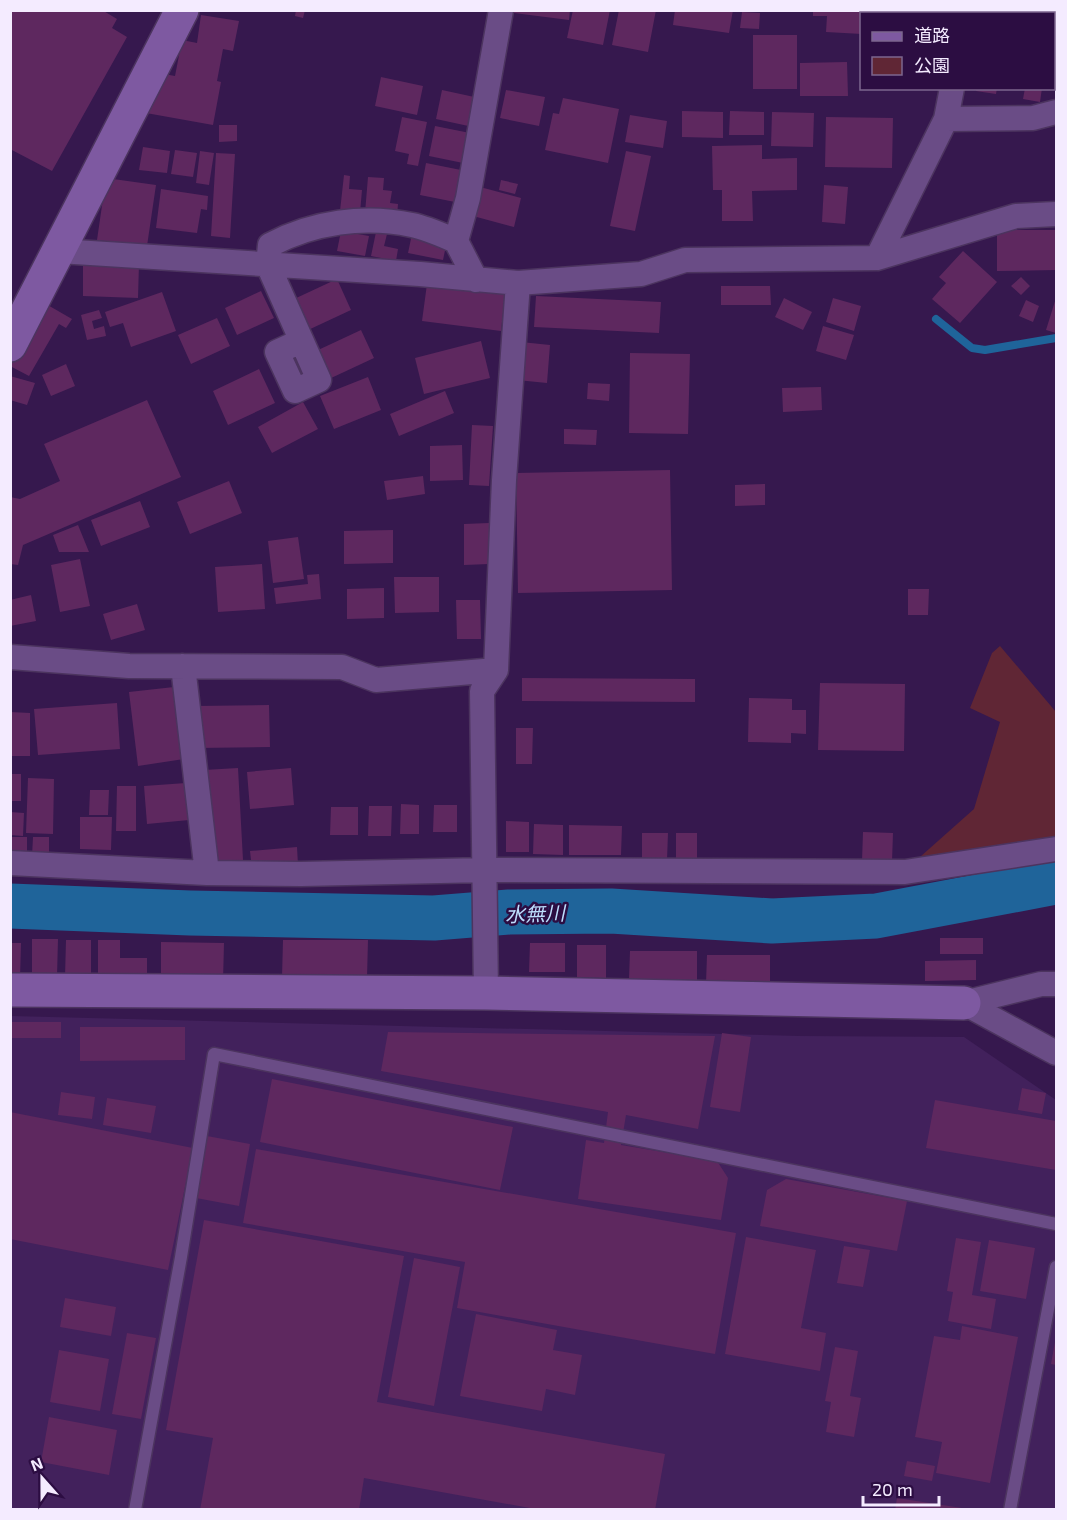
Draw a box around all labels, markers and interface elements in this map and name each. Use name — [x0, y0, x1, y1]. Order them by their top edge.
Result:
legend — [860, 12, 1055, 90]
text: 道路 — [914, 24, 950, 46]
text: 公園 — [914, 54, 950, 76]
water label: 水無川 — [505, 900, 567, 926]
north arrow — [12, 1448, 72, 1508]
text: N — [28, 1453, 45, 1474]
scale bar — [863, 1469, 940, 1507]
text: 20 m — [872, 1478, 913, 1500]

